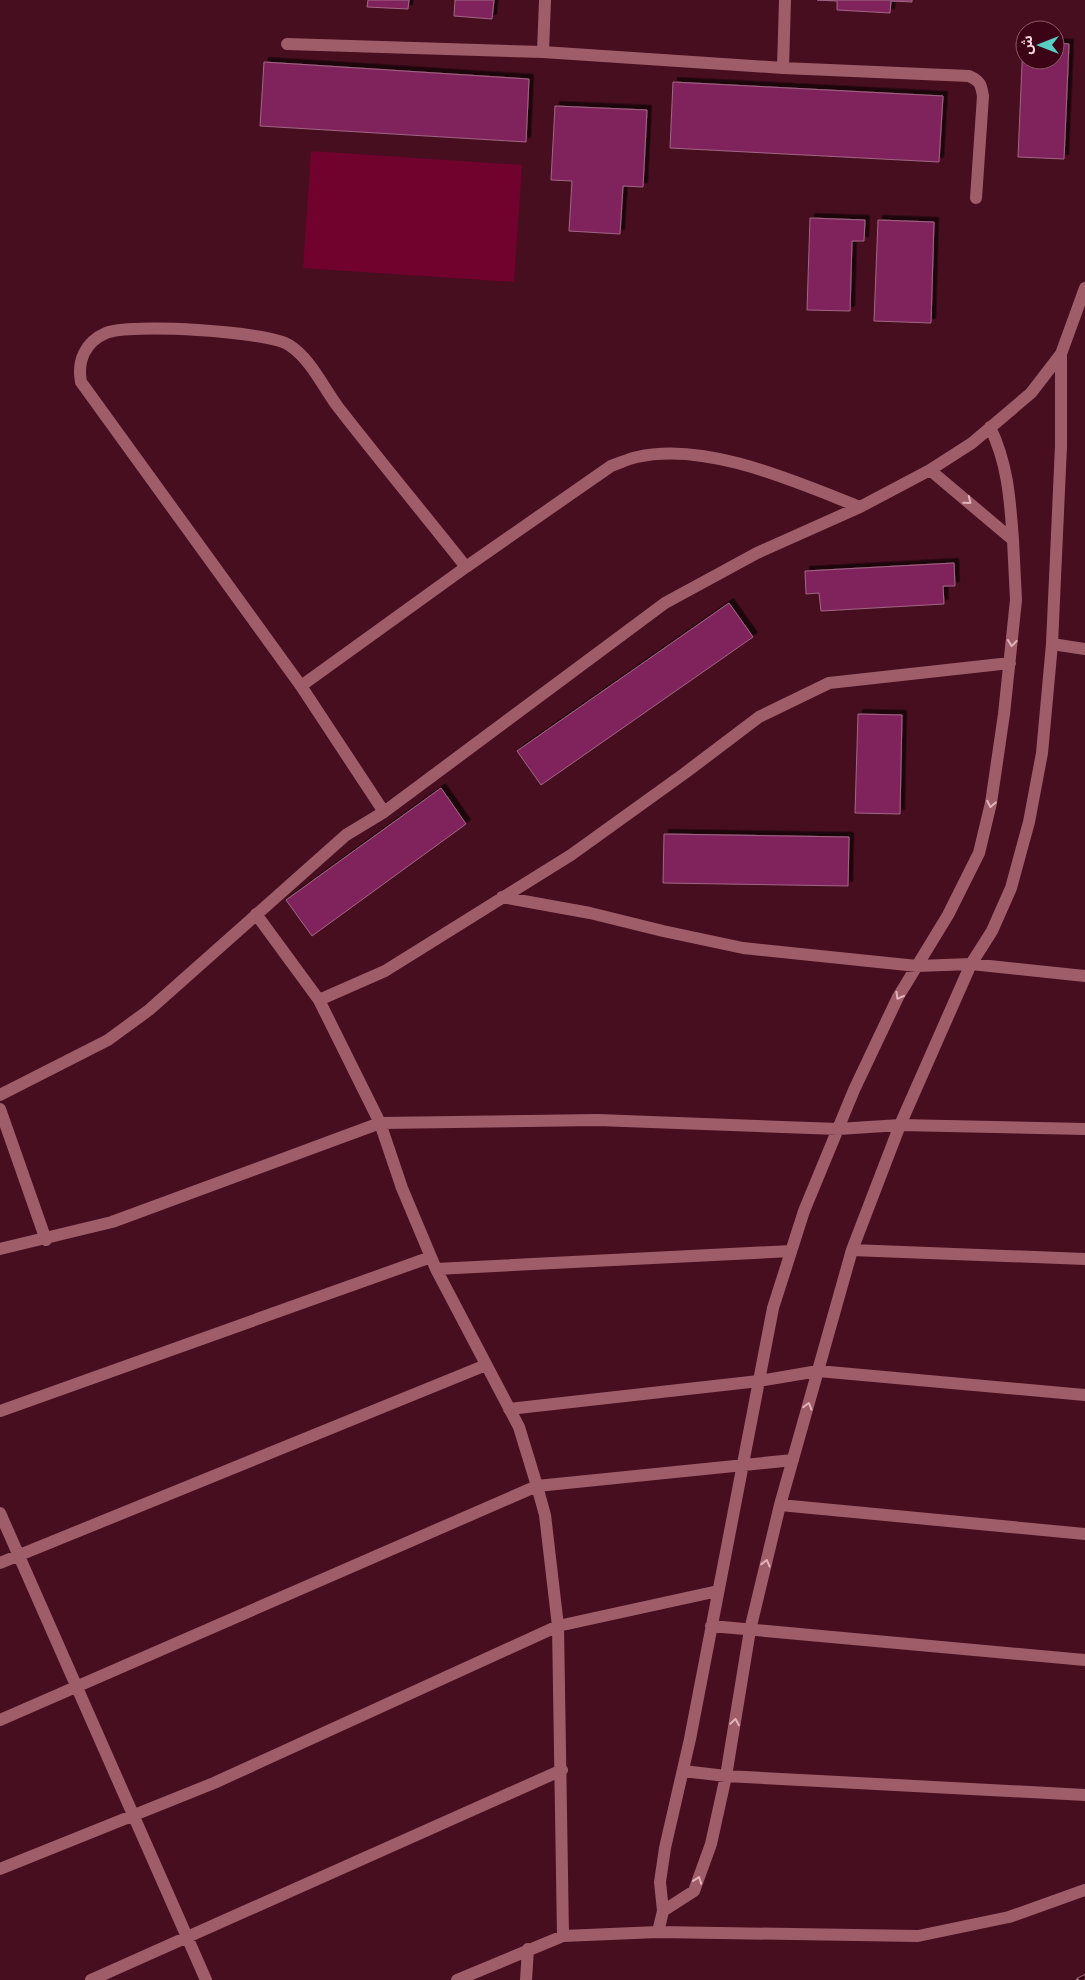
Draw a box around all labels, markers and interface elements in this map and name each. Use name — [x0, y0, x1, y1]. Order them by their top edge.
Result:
north arrow — [1015, 20, 1065, 70]
text: ش — [1019, 35, 1036, 55]
one-way arrow — [962, 495, 971, 503]
one-way arrow — [1007, 639, 1018, 647]
one-way arrow — [986, 799, 996, 808]
one-way arrow — [895, 991, 905, 1000]
one-way arrow — [802, 1401, 813, 1410]
one-way arrow — [760, 1558, 771, 1567]
one-way arrow — [729, 1718, 739, 1726]
one-way arrow — [692, 1876, 702, 1885]

